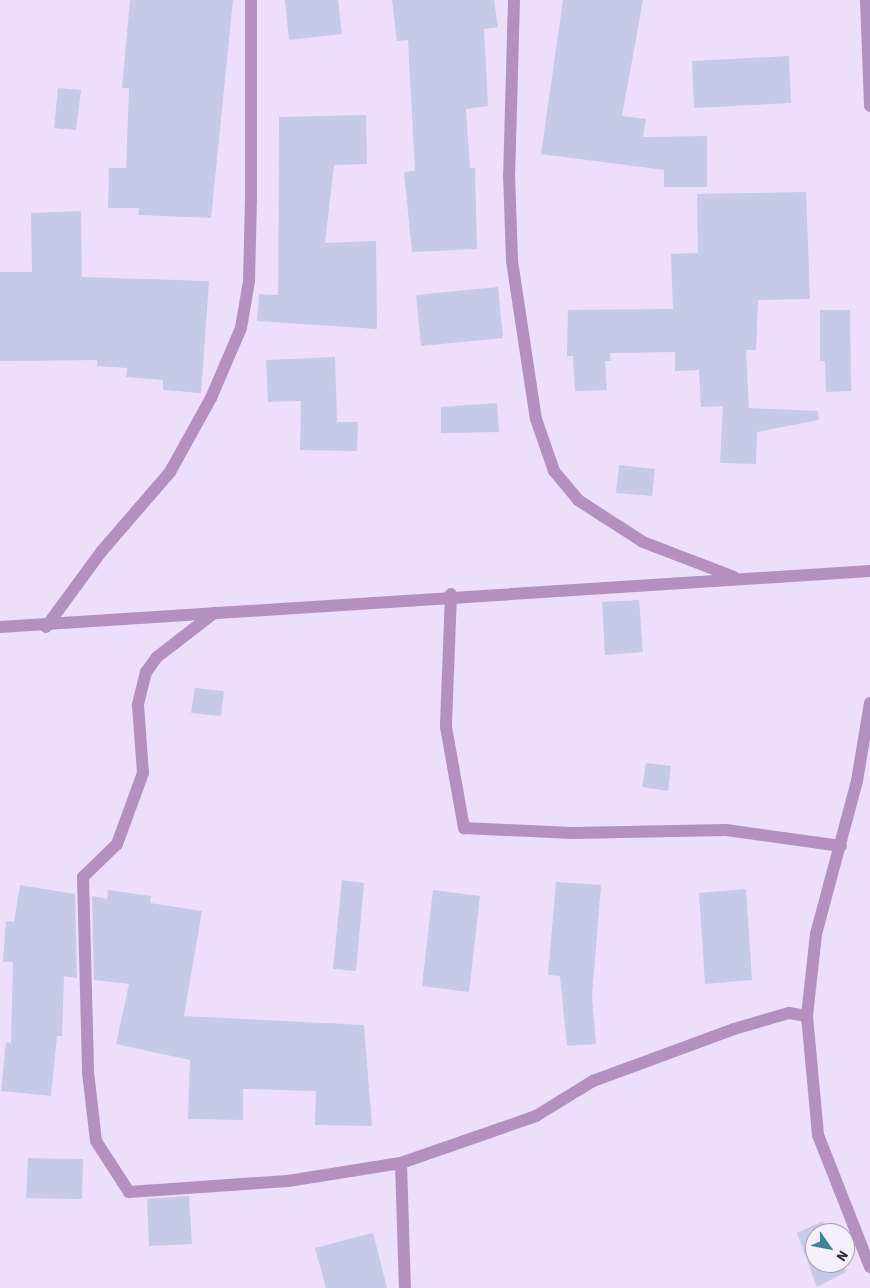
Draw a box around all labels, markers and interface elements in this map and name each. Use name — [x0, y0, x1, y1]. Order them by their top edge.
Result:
north arrow — [805, 1223, 855, 1273]
text: N — [831, 1246, 853, 1265]

